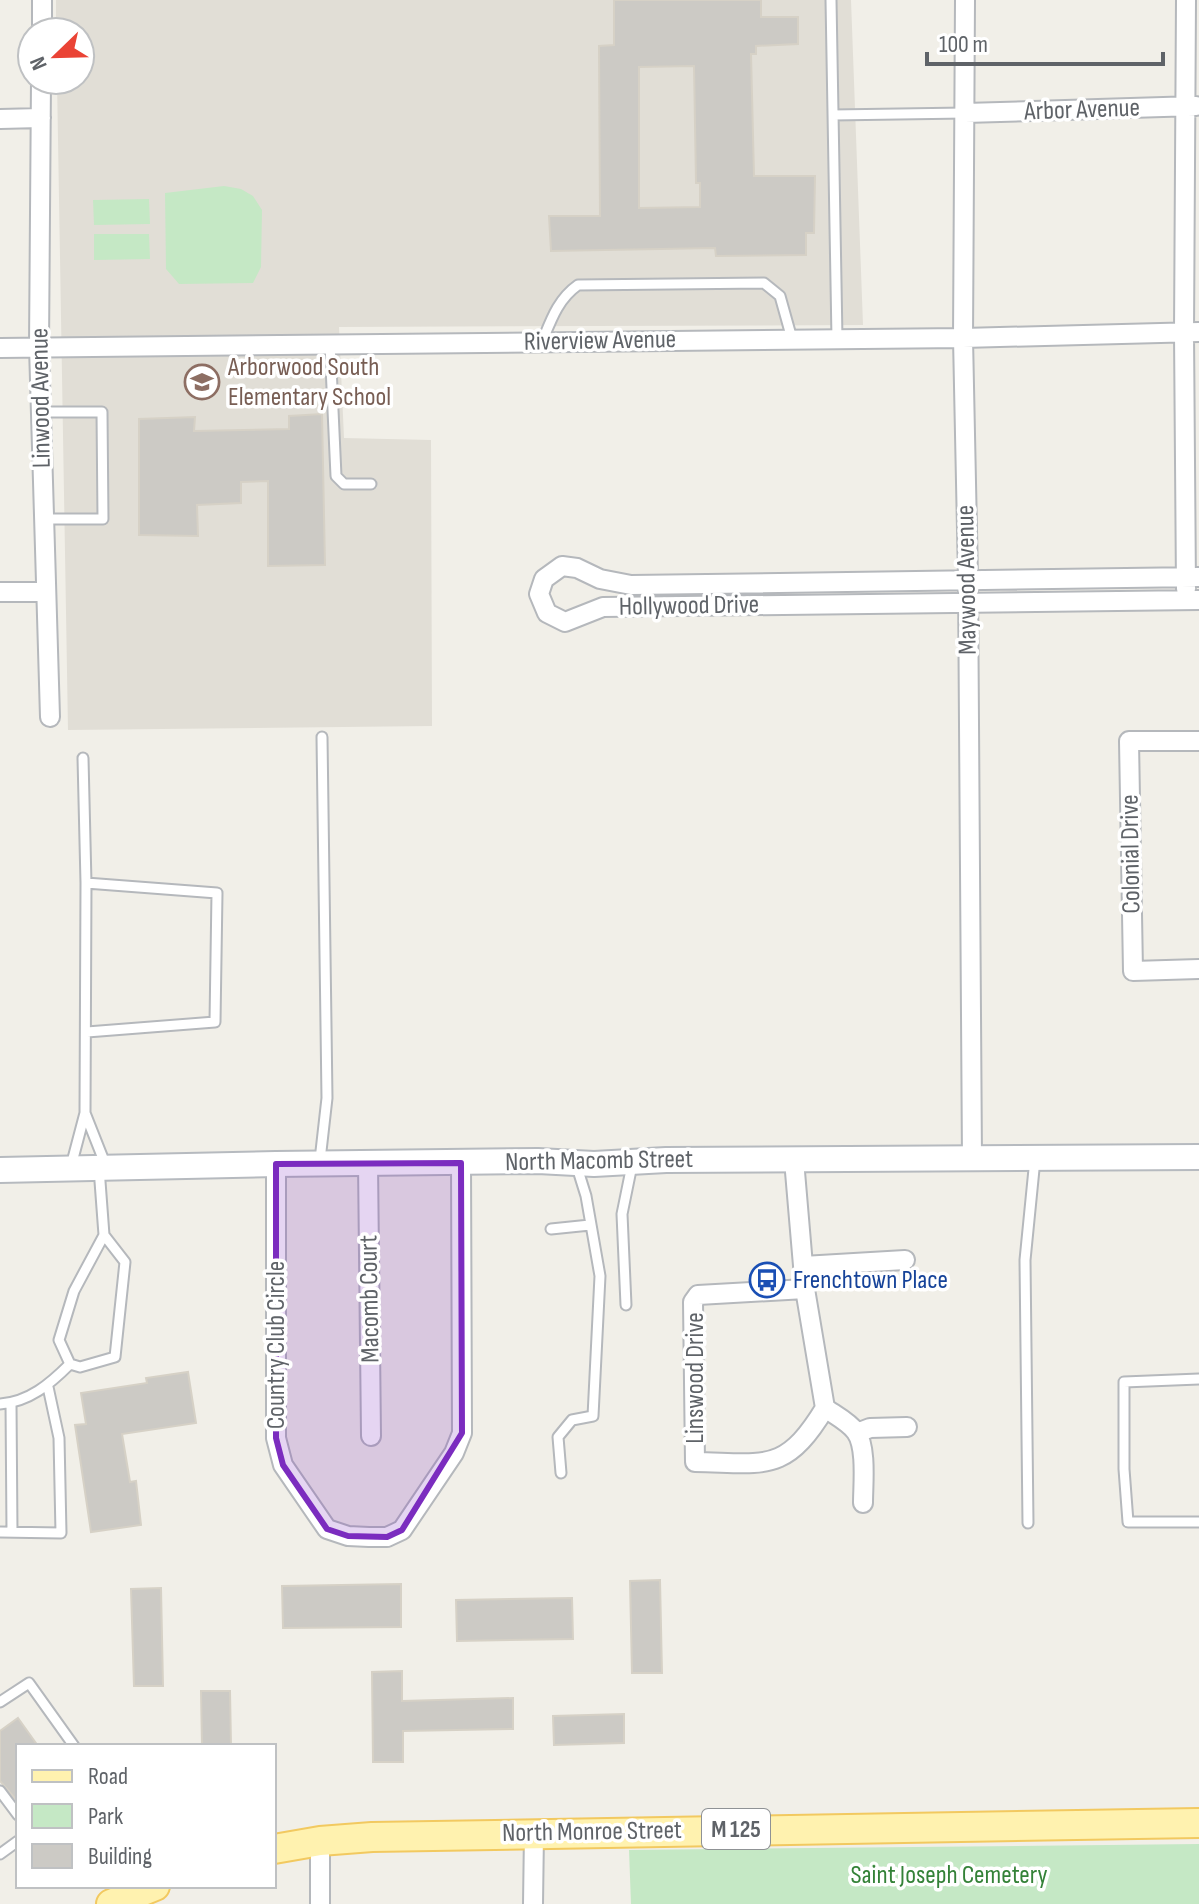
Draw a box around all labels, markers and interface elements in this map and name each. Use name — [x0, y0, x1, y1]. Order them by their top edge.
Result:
north arrow — [16, 16, 96, 96]
scale bar — [927, 16, 1163, 66]
text: 100 m — [939, 30, 988, 59]
text: N — [24, 53, 54, 74]
street label: Arbor Avenue — [1023, 92, 1140, 128]
street label: Riverview Avenue — [524, 324, 676, 358]
street label: Linwood Avenue — [24, 328, 58, 468]
place label: Arborwood South Elementary School — [227, 352, 391, 413]
school or university icon: Arborwood South Elementary School — [183, 363, 221, 401]
street label: Maywood Avenue — [950, 505, 984, 655]
street label: Hollywood Drive — [619, 589, 759, 623]
street label: Colonial Drive — [1114, 794, 1148, 914]
street label: North Macomb Street — [505, 1144, 693, 1178]
street label: Macomb Court — [353, 1235, 387, 1363]
street label: Country Club Circle — [261, 1261, 292, 1429]
bus stop icon: Frenchtown Place — [748, 1261, 786, 1299]
place label: Frenchtown Place — [793, 1265, 948, 1296]
street label: Linswood Drive — [680, 1312, 711, 1444]
legend — [16, 1744, 276, 1888]
text: Road — [88, 1762, 128, 1791]
text: Park — [88, 1802, 123, 1831]
road number: M 125 — [702, 1809, 770, 1849]
street label: North Monroe Street — [502, 1815, 682, 1849]
text: Building — [88, 1842, 152, 1871]
park label: Saint Joseph Cemetery — [850, 1860, 1048, 1891]

